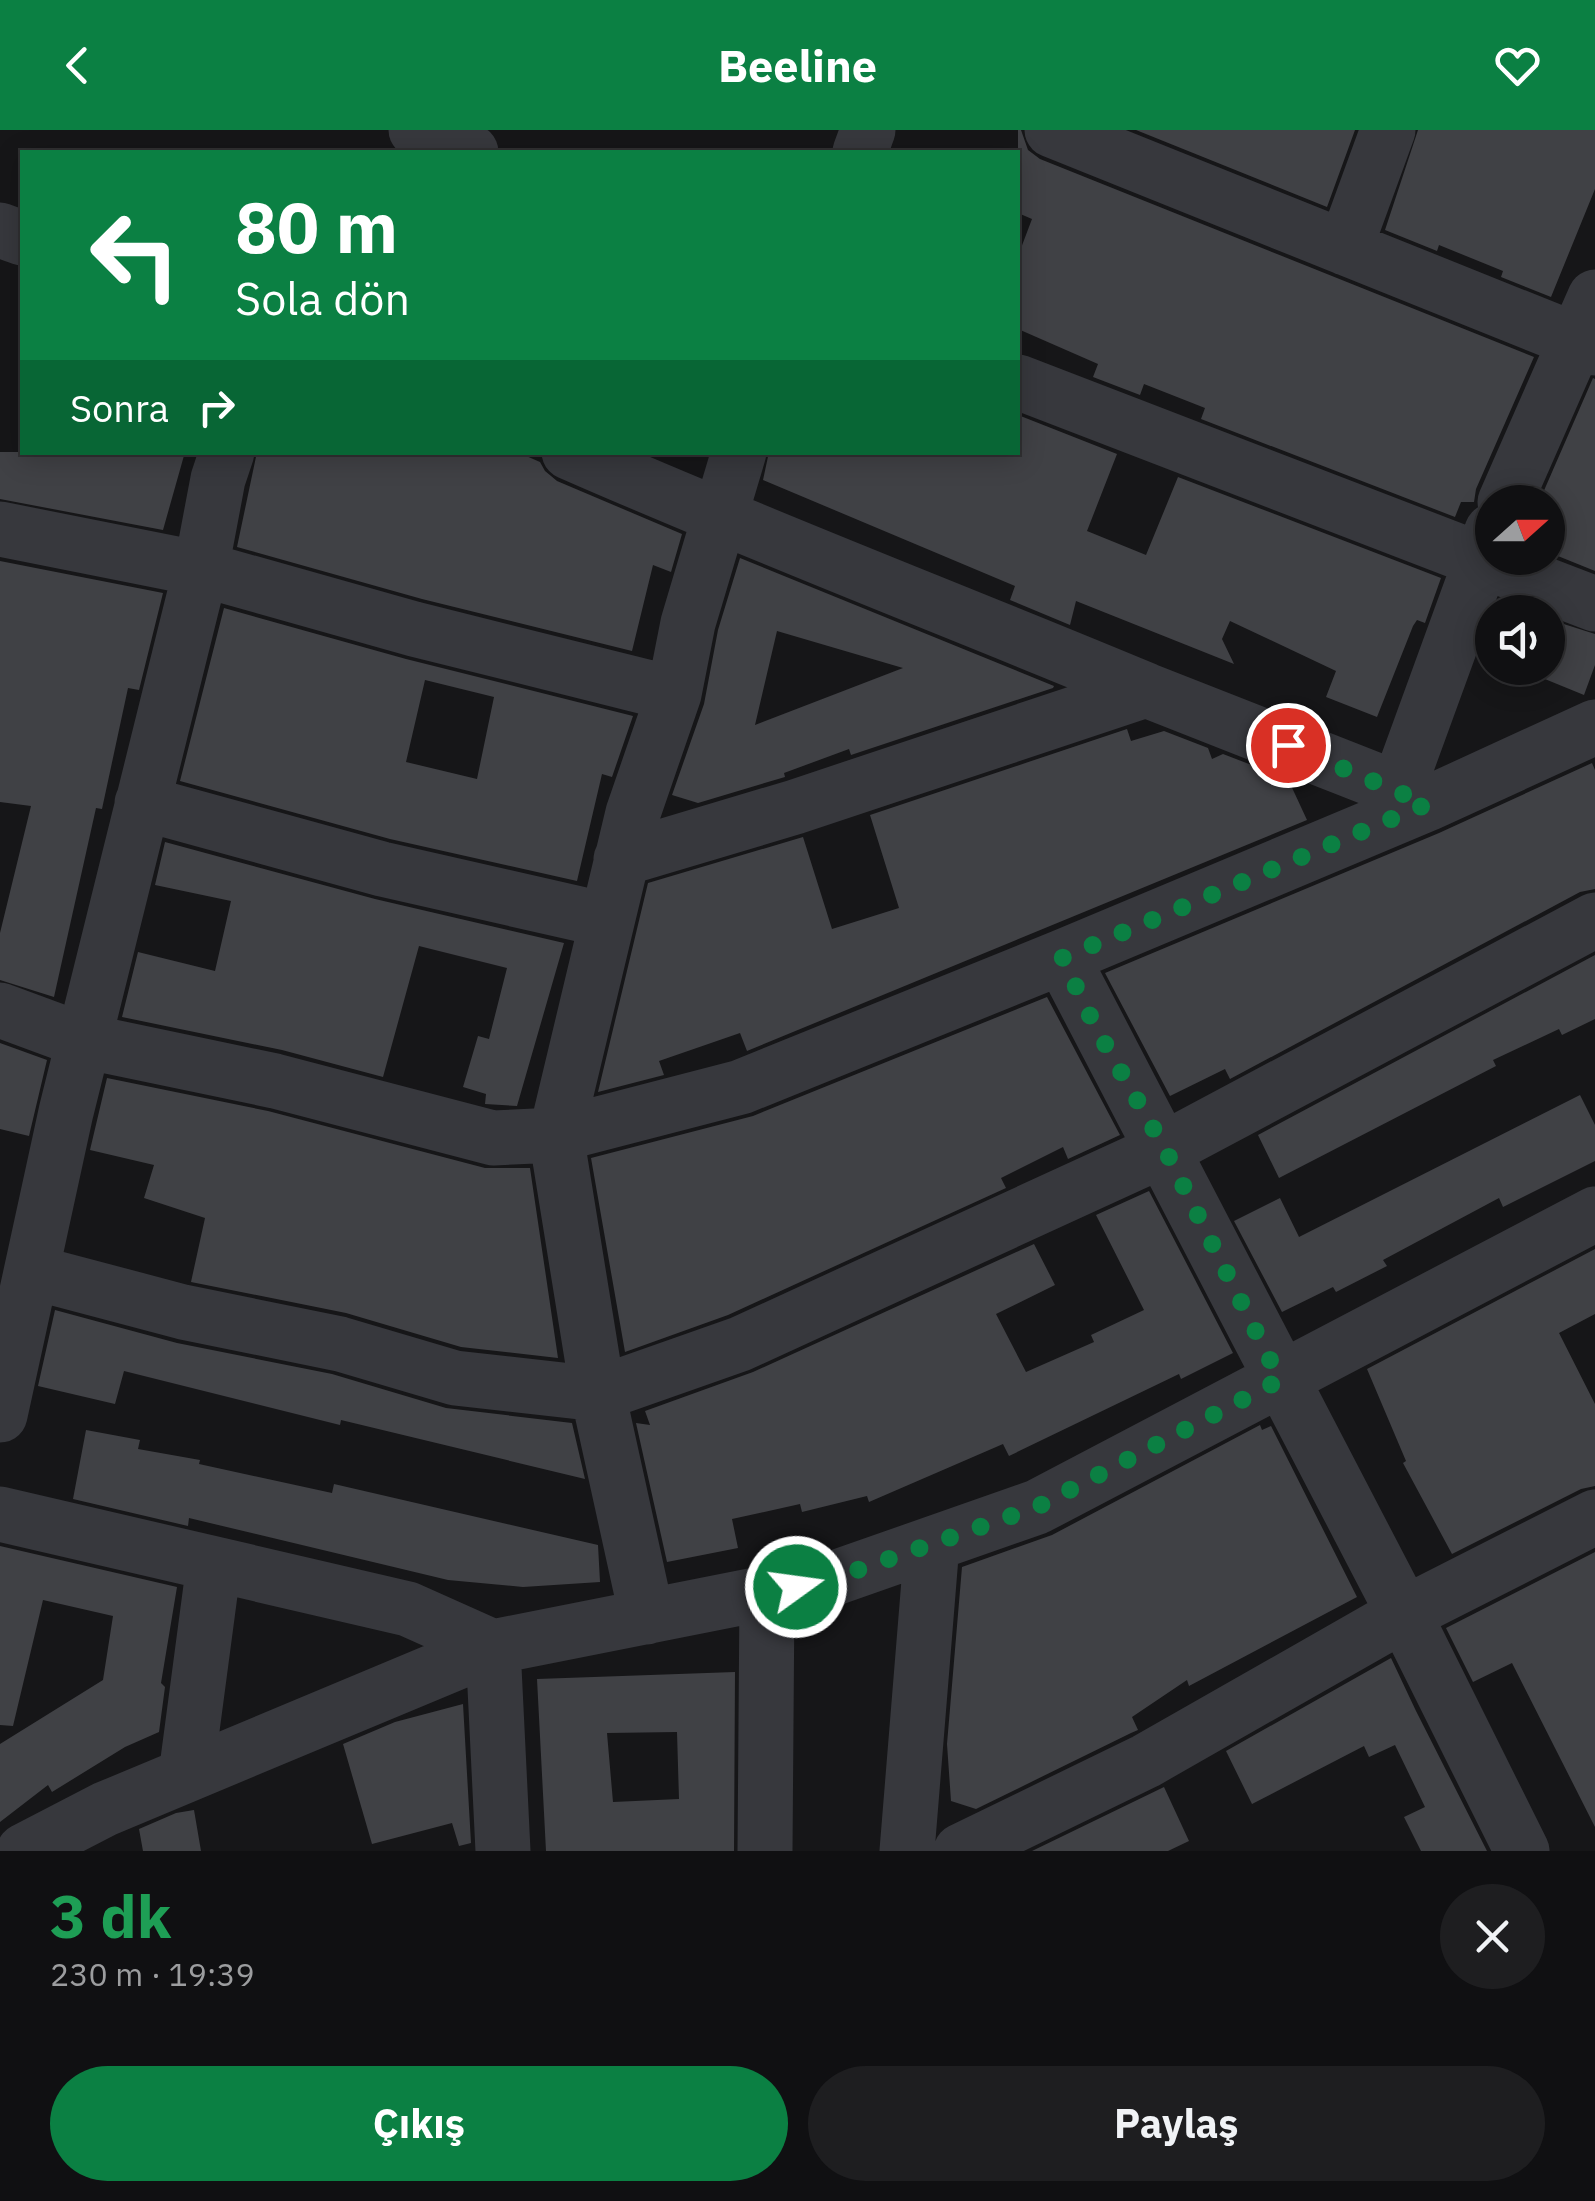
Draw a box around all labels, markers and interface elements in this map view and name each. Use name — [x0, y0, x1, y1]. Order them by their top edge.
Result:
text: Beeline — [718, 36, 877, 94]
icon: back — [50, 38, 105, 93]
icon: heart — [1490, 38, 1545, 93]
text: 80 m — [235, 181, 398, 272]
icon: left — [70, 190, 200, 320]
text: Sola dön — [235, 269, 410, 327]
icon: right — [189, 380, 244, 435]
text: Sonra — [70, 383, 169, 432]
north arrow — [1475, 485, 1565, 575]
map controls — [1475, 485, 1565, 685]
button: sound — [1475, 595, 1565, 685]
pin — [1246, 703, 1331, 788]
icon: arrive — [1261, 718, 1316, 773]
position arrow — [744, 1535, 848, 1639]
text: 3 dk — [50, 1876, 171, 1955]
button: close — [1440, 1884, 1545, 1989]
text: 230 m · 19:39 — [50, 1953, 255, 1995]
button: Çıkış — [50, 2066, 788, 2181]
button: Paylaş — [808, 2066, 1545, 2181]

